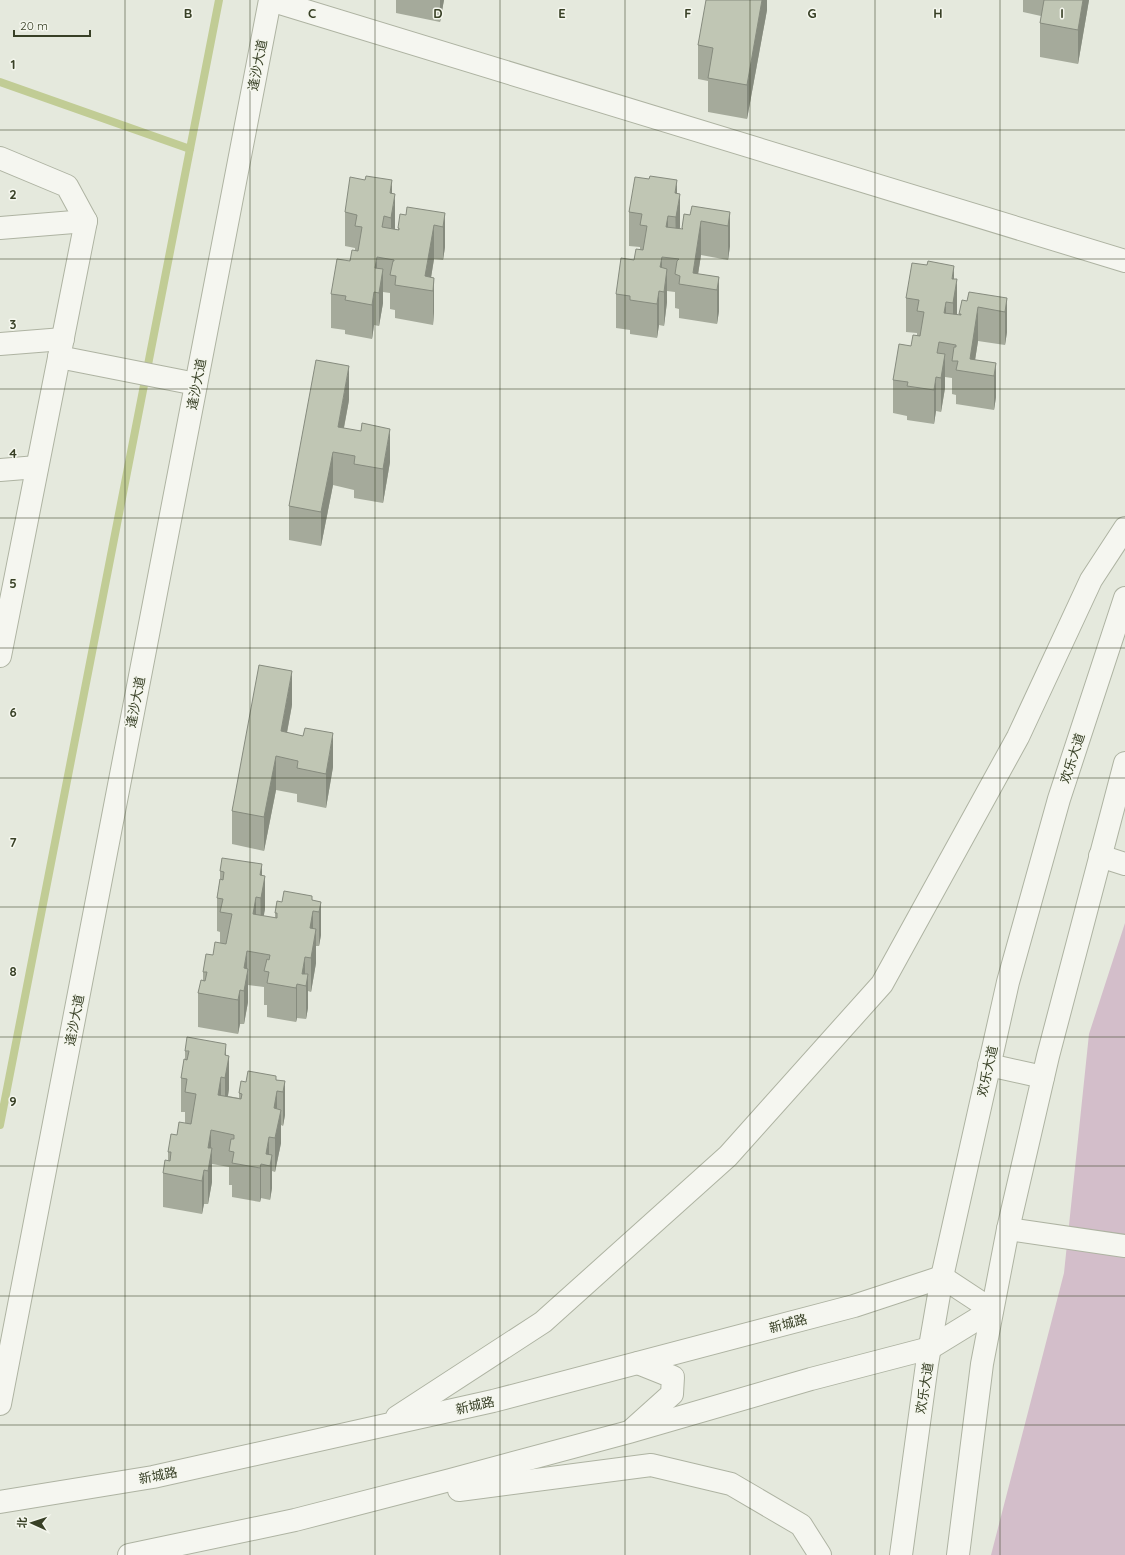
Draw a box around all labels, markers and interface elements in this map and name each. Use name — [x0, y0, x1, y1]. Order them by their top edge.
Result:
text: B — [184, 5, 192, 21]
text: C — [308, 5, 316, 21]
text: D — [433, 5, 443, 21]
text: E — [558, 5, 566, 21]
text: F — [684, 5, 692, 21]
text: G — [807, 5, 817, 21]
text: H — [933, 5, 943, 21]
text: I — [1060, 5, 1064, 21]
scale bar — [14, 12, 90, 38]
text: 20 m — [20, 18, 48, 33]
street label: 逢沙大道 — [244, 38, 270, 92]
text: 1 — [10, 56, 16, 72]
text: 2 — [9, 186, 17, 202]
text: 3 — [10, 316, 17, 332]
street label: 逢沙大道 — [183, 357, 209, 411]
text: 4 — [9, 445, 17, 461]
text: 5 — [9, 575, 17, 591]
street label: 逢沙大道 — [122, 675, 148, 729]
text: 6 — [9, 704, 17, 720]
street label: 欢乐大道 — [1056, 731, 1088, 785]
text: 7 — [9, 834, 17, 850]
text: 8 — [9, 963, 17, 979]
street label: 逢沙大道 — [61, 993, 87, 1047]
street label: 欢乐大道 — [973, 1044, 1001, 1098]
text: 9 — [9, 1093, 17, 1109]
street label: 新城路 — [767, 1310, 809, 1336]
street label: 欢乐大道 — [912, 1361, 936, 1415]
street label: 新城路 — [454, 1393, 496, 1417]
street label: 新城路 — [137, 1463, 179, 1487]
north arrow — [12, 1503, 52, 1543]
text: 北 — [15, 1517, 29, 1528]

